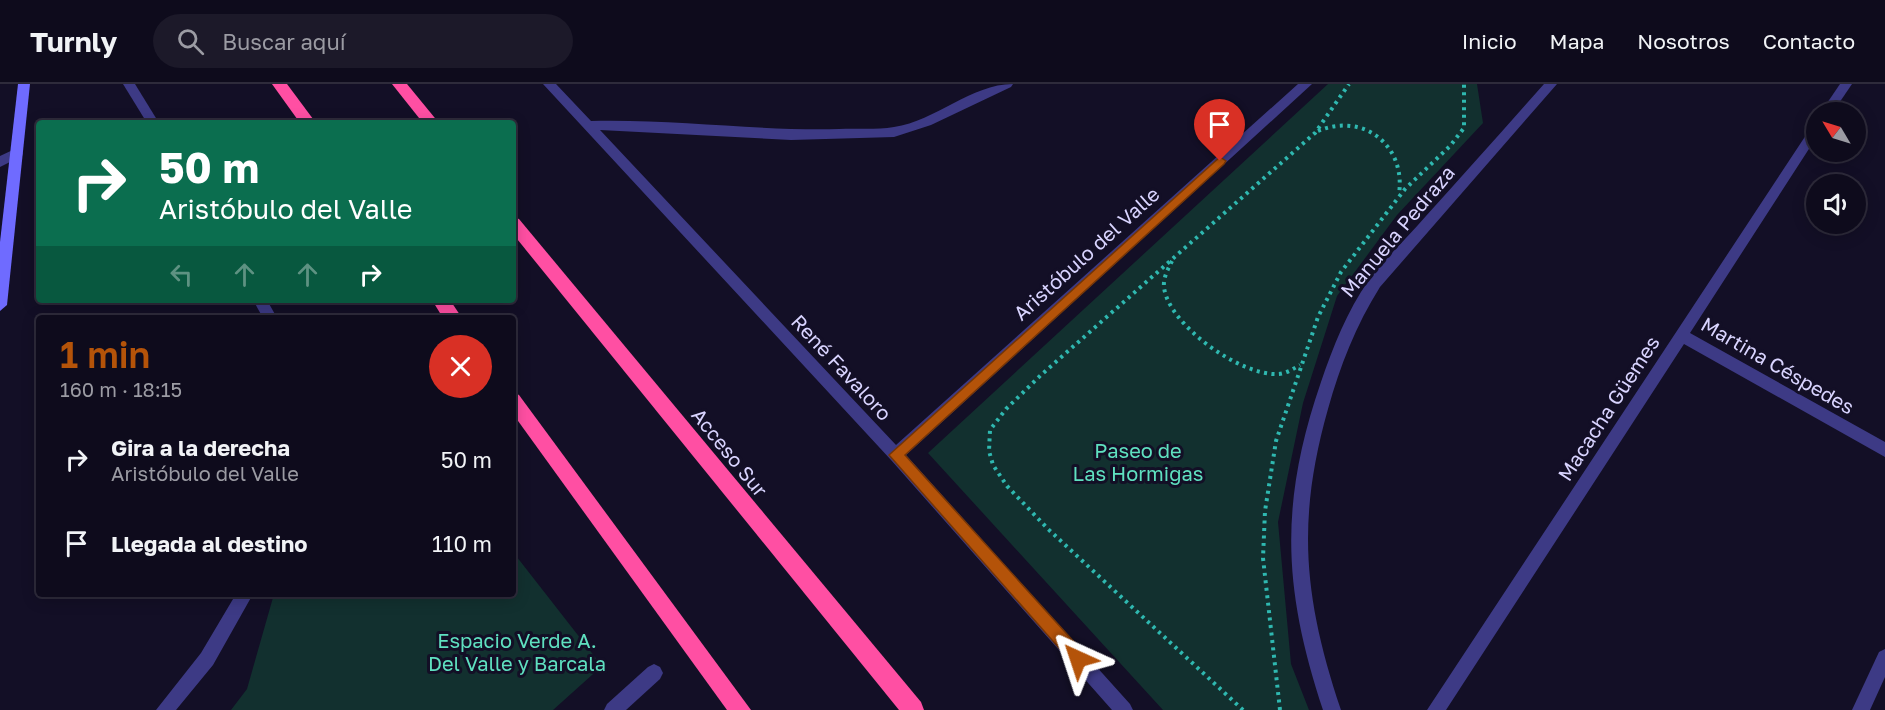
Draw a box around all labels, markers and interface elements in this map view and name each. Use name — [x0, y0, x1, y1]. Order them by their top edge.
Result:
search box — [153, 14, 573, 68]
text: Turnly — [30, 25, 117, 58]
icon: search — [174, 25, 207, 58]
text: Buscar aquí — [222, 28, 346, 55]
text: Inicio — [1462, 28, 1517, 54]
text: Mapa — [1550, 28, 1604, 54]
text: Nosotros — [1637, 28, 1730, 54]
text: Contacto — [1763, 28, 1855, 54]
pin — [1194, 99, 1245, 161]
north arrow — [1806, 102, 1866, 162]
map controls — [1806, 102, 1866, 234]
icon: arrive — [1203, 108, 1236, 141]
text: 50 m — [159, 142, 259, 192]
icon: right — [60, 144, 138, 222]
street label: Manuela Pedraza — [1335, 160, 1459, 302]
button: sound — [1806, 174, 1866, 234]
street label: Aristóbulo del Valle — [1008, 181, 1164, 325]
text: Aristóbulo del Valle — [159, 193, 412, 225]
icon: left — [165, 258, 198, 291]
icon: ahead — [228, 258, 261, 291]
icon: ahead — [291, 258, 324, 291]
icon: right — [354, 258, 387, 291]
street label: René Favaloro — [787, 309, 897, 425]
street label: Martina Céspedes — [1697, 311, 1859, 419]
street label: Macacha Güemes — [1552, 331, 1664, 485]
text: 1 min — [60, 333, 150, 376]
button: close — [429, 335, 492, 398]
text: 160 m · 18:15 — [60, 377, 182, 401]
street label: Acceso Sur — [687, 403, 773, 501]
text: Gira a la derecha — [111, 434, 290, 461]
park label: Paseo de Las Hormigas — [1073, 438, 1203, 485]
icon: right — [60, 443, 93, 476]
text: 50 m — [441, 446, 492, 473]
text: Aristóbulo del Valle — [111, 461, 299, 485]
icon: arrive — [60, 527, 93, 560]
text: Llegada al destino — [111, 530, 308, 557]
text: 110 m — [432, 530, 492, 557]
position arrow — [1046, 627, 1110, 691]
park label: Espacio Verde A. Del Valle y Barcala — [428, 628, 606, 675]

